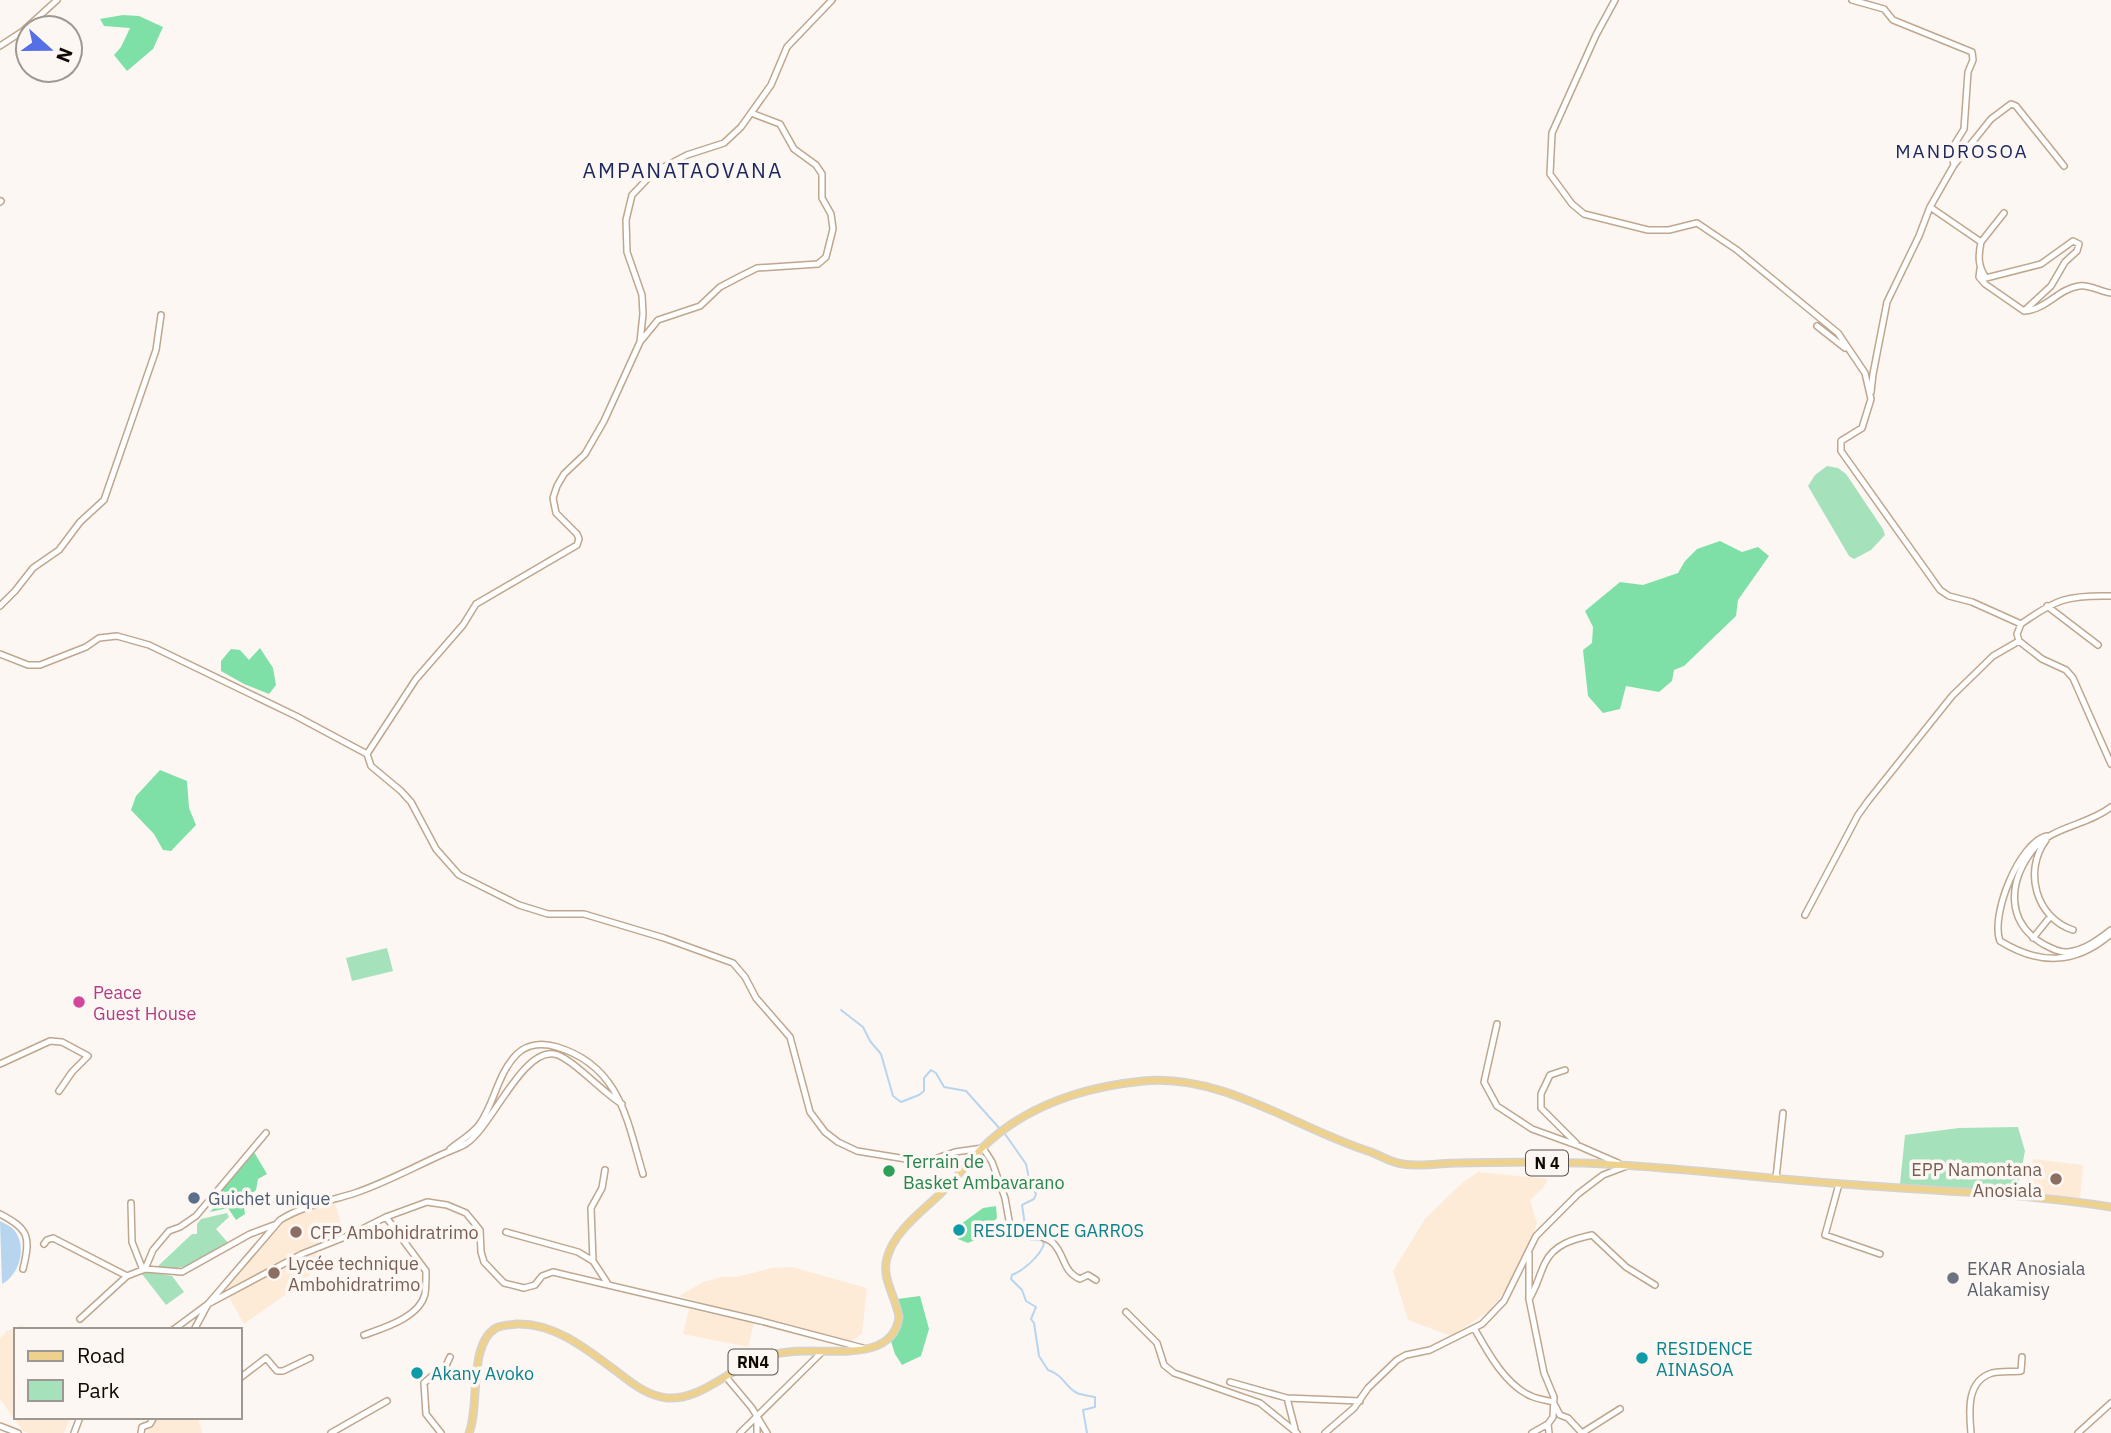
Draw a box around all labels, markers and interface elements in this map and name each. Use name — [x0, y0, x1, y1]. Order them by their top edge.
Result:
north arrow — [14, 14, 84, 84]
text: N — [51, 44, 79, 66]
district label: MANDROSOA — [1895, 139, 2029, 163]
district label: AMPANATAOVANA — [583, 156, 783, 184]
place label: Peace Guest House — [93, 981, 197, 1025]
marker: Peace Guest House — [71, 994, 87, 1010]
place label: Terrain de Basket Ambavarano — [903, 1150, 1065, 1194]
road number: N 4 — [1526, 1150, 1568, 1176]
place label: EPP Namontana Anosiala — [1911, 1158, 2042, 1202]
marker: Terrain de Basket Ambavarano — [881, 1163, 897, 1179]
marker: EPP Namontana Anosiala — [2048, 1171, 2064, 1187]
place label: Guichet unique — [208, 1187, 331, 1210]
marker: Guichet unique — [186, 1190, 202, 1206]
place label: RESIDENCE GARROS — [973, 1219, 1144, 1242]
place label: CFP Ambohidratrimo — [310, 1221, 479, 1244]
marker: RESIDENCE GARROS — [951, 1222, 967, 1238]
marker: CFP Ambohidratrimo — [288, 1224, 304, 1240]
place label: Lycée technique Ambohidratrimo — [288, 1252, 420, 1296]
place label: EKAR Anosiala Alakamisy — [1967, 1257, 2086, 1301]
marker: Lycée technique Ambohidratrimo — [266, 1265, 282, 1281]
marker: EKAR Anosiala Alakamisy — [1945, 1270, 1961, 1286]
legend — [14, 1328, 242, 1419]
place label: RESIDENCE AINASOA — [1656, 1337, 1753, 1381]
text: Road — [77, 1341, 125, 1369]
road number: RN4 — [728, 1350, 778, 1374]
marker: RESIDENCE AINASOA — [1634, 1350, 1650, 1366]
place label: Akany Avoko — [431, 1362, 534, 1385]
marker: Akany Avoko — [409, 1365, 425, 1381]
text: Park — [77, 1376, 120, 1404]

